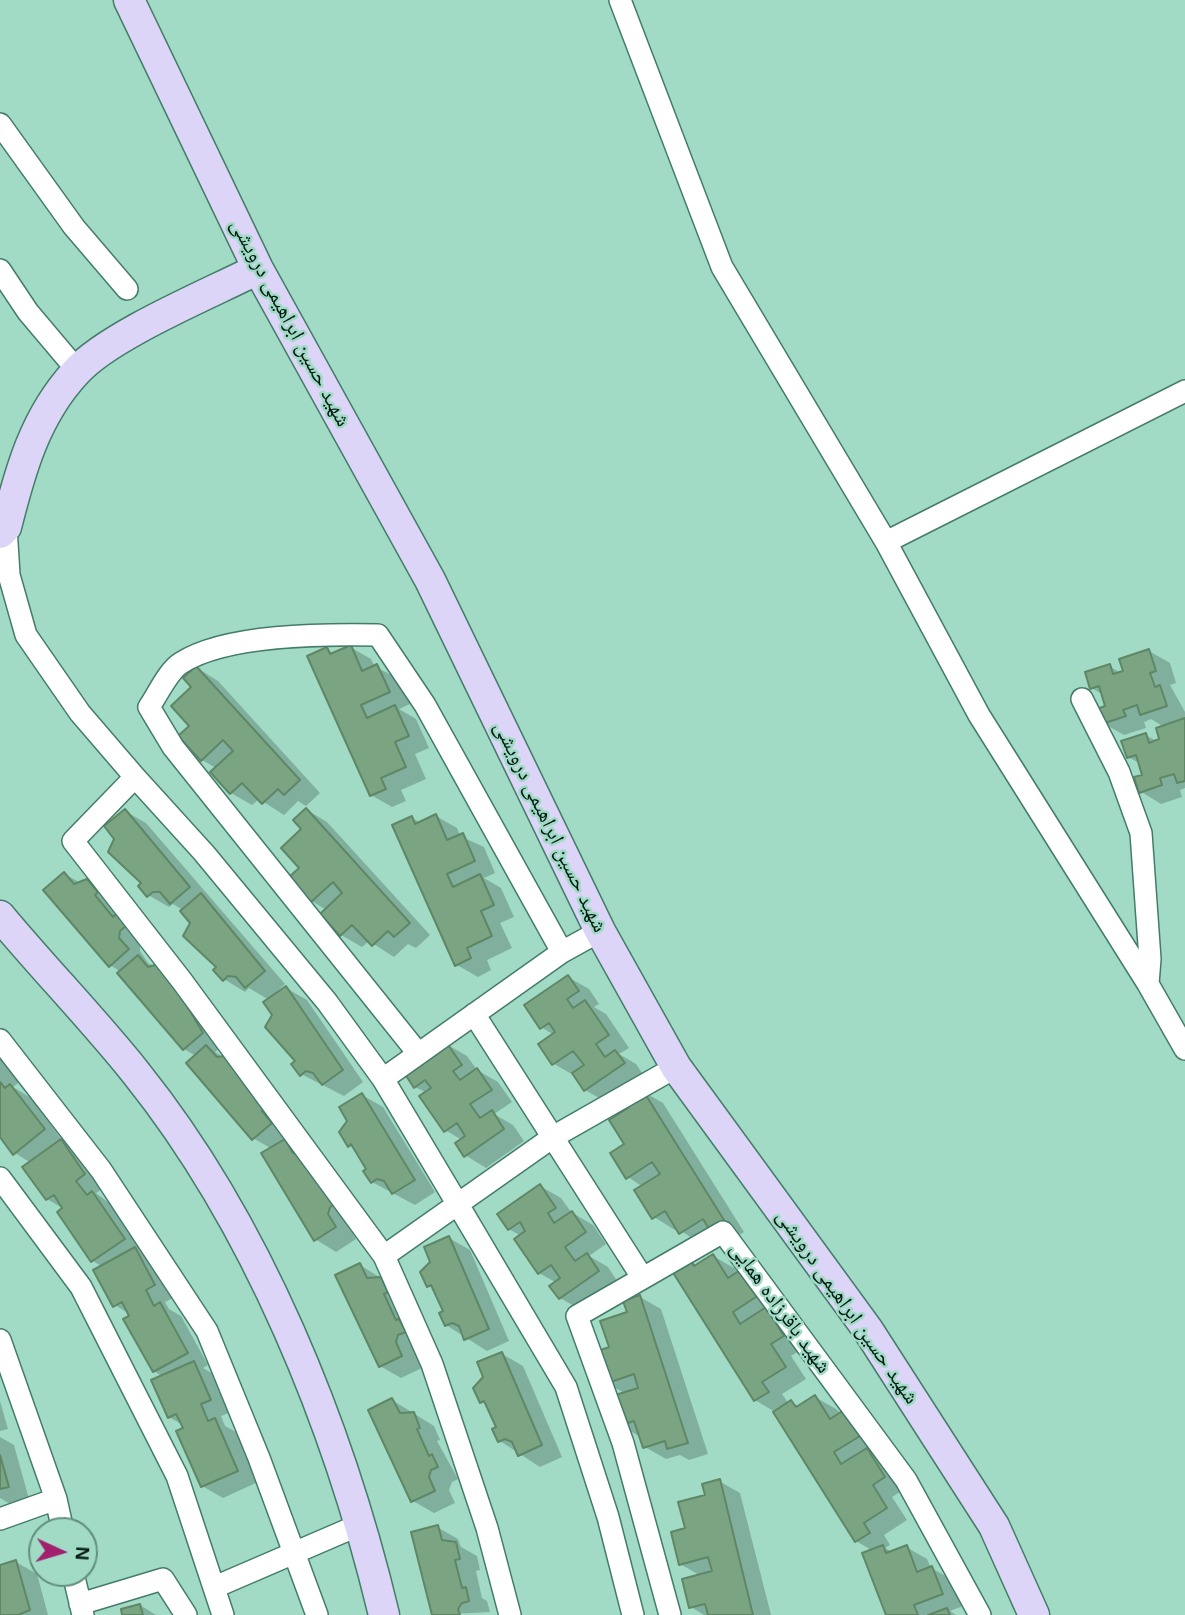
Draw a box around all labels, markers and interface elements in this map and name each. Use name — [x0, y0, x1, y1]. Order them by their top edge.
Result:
street label: شهید حسین ابراهیمی درویشی — [224, 215, 356, 431]
street label: شهید حسین ابراهیمی درویشی — [488, 717, 612, 937]
street label: شهید حسین ابراهیمی درویشی — [770, 1205, 924, 1409]
street label: شهید باقرزاده همایی — [724, 1237, 836, 1379]
north arrow — [28, 1517, 98, 1587]
text: N — [71, 1546, 93, 1561]

